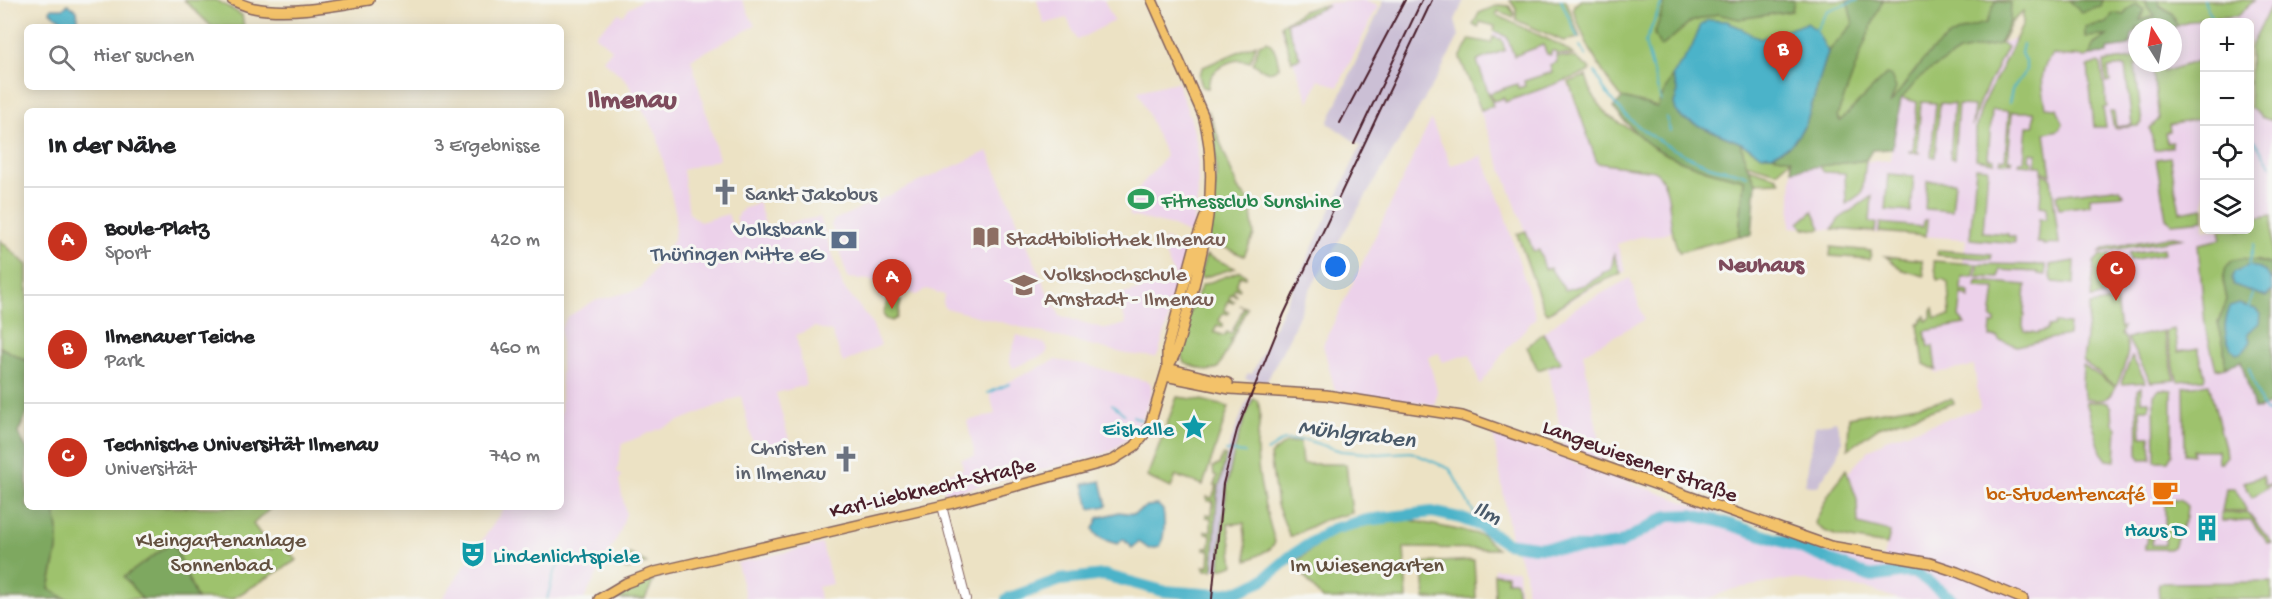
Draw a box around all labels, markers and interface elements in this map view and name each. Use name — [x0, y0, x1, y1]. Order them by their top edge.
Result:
north arrow — [2128, 18, 2182, 72]
map controls — [2200, 18, 2254, 234]
button: + — [2200, 18, 2254, 72]
search box — [24, 24, 564, 90]
pin: B — [1764, 32, 1802, 81]
icon: search — [45, 41, 78, 74]
text: Hier suchen — [93, 44, 194, 70]
button: − — [2200, 72, 2254, 126]
district label: Ilmenau — [587, 85, 677, 118]
button: locate — [2200, 126, 2254, 180]
text: In der Nähe — [48, 132, 176, 163]
text: 3 Ergebnisse — [434, 136, 540, 159]
church icon: Sankt Jakobus — [710, 177, 740, 207]
button: layers — [2200, 180, 2254, 234]
place label: Sankt Jakobus — [745, 183, 878, 209]
sports icon: Fitnessclub Sunshine — [1126, 184, 1156, 214]
place label: Fitnessclub Sunshine — [1160, 190, 1342, 216]
text: Boule-Platz — [105, 217, 209, 243]
place label: Volksbank Thüringen Mitte eG — [649, 218, 826, 269]
library icon: Stadtbibliothek Ilmenau — [971, 222, 1001, 252]
bank icon: Volksbank Thüringen Mitte eG — [829, 225, 859, 255]
place label: Stadtbibliothek Ilmenau — [1006, 228, 1226, 254]
text: A — [62, 230, 73, 253]
text: 420 m — [490, 230, 540, 253]
text: Sport — [105, 243, 150, 266]
your location — [1321, 252, 1350, 281]
district label: Neuhaus — [1718, 252, 1805, 281]
pin: C — [2096, 252, 2136, 301]
pin: A — [872, 260, 912, 309]
place label: Volkshochschule Arnstadt - Ilmenau — [1043, 263, 1214, 314]
school or university icon: Volkshochschule Arnstadt - Ilmenau — [1009, 270, 1039, 300]
text: Ilmenauer Teiche — [105, 325, 255, 351]
text: B — [62, 338, 73, 361]
text: 460 m — [490, 338, 540, 361]
text: Park — [105, 351, 143, 374]
place icon: Eishalle — [1179, 412, 1209, 442]
water label: Mühlgraben — [1296, 414, 1417, 457]
street label: Langewiesener Straße — [1538, 415, 1741, 510]
place label: Eishalle — [1102, 418, 1175, 444]
text: Technische Universität Ilmenau — [105, 433, 378, 459]
place label: Christen in Ilmenau — [735, 437, 827, 488]
church icon: Christen in Ilmenau — [831, 444, 861, 474]
text: C — [62, 446, 73, 469]
text: 740 m — [490, 446, 540, 469]
street label: Karl-Liebknecht-Straße — [827, 453, 1039, 526]
text: Universität — [105, 459, 196, 482]
cafe icon: bc-Studentencafé — [2150, 477, 2180, 507]
place label: bc-Studentencafé — [1986, 483, 2146, 509]
water label: Ilm — [1468, 495, 1505, 533]
building icon: Haus D — [2192, 513, 2222, 543]
place label: Haus D — [2124, 519, 2188, 545]
park label: Kleingartenanlage Sonnenbad — [136, 529, 307, 580]
theatre icon: Lindenlichtspiele — [458, 539, 488, 569]
place label: Lindenlichtspiele — [493, 545, 641, 571]
park label: Im Wiesengarten — [1290, 554, 1445, 580]

